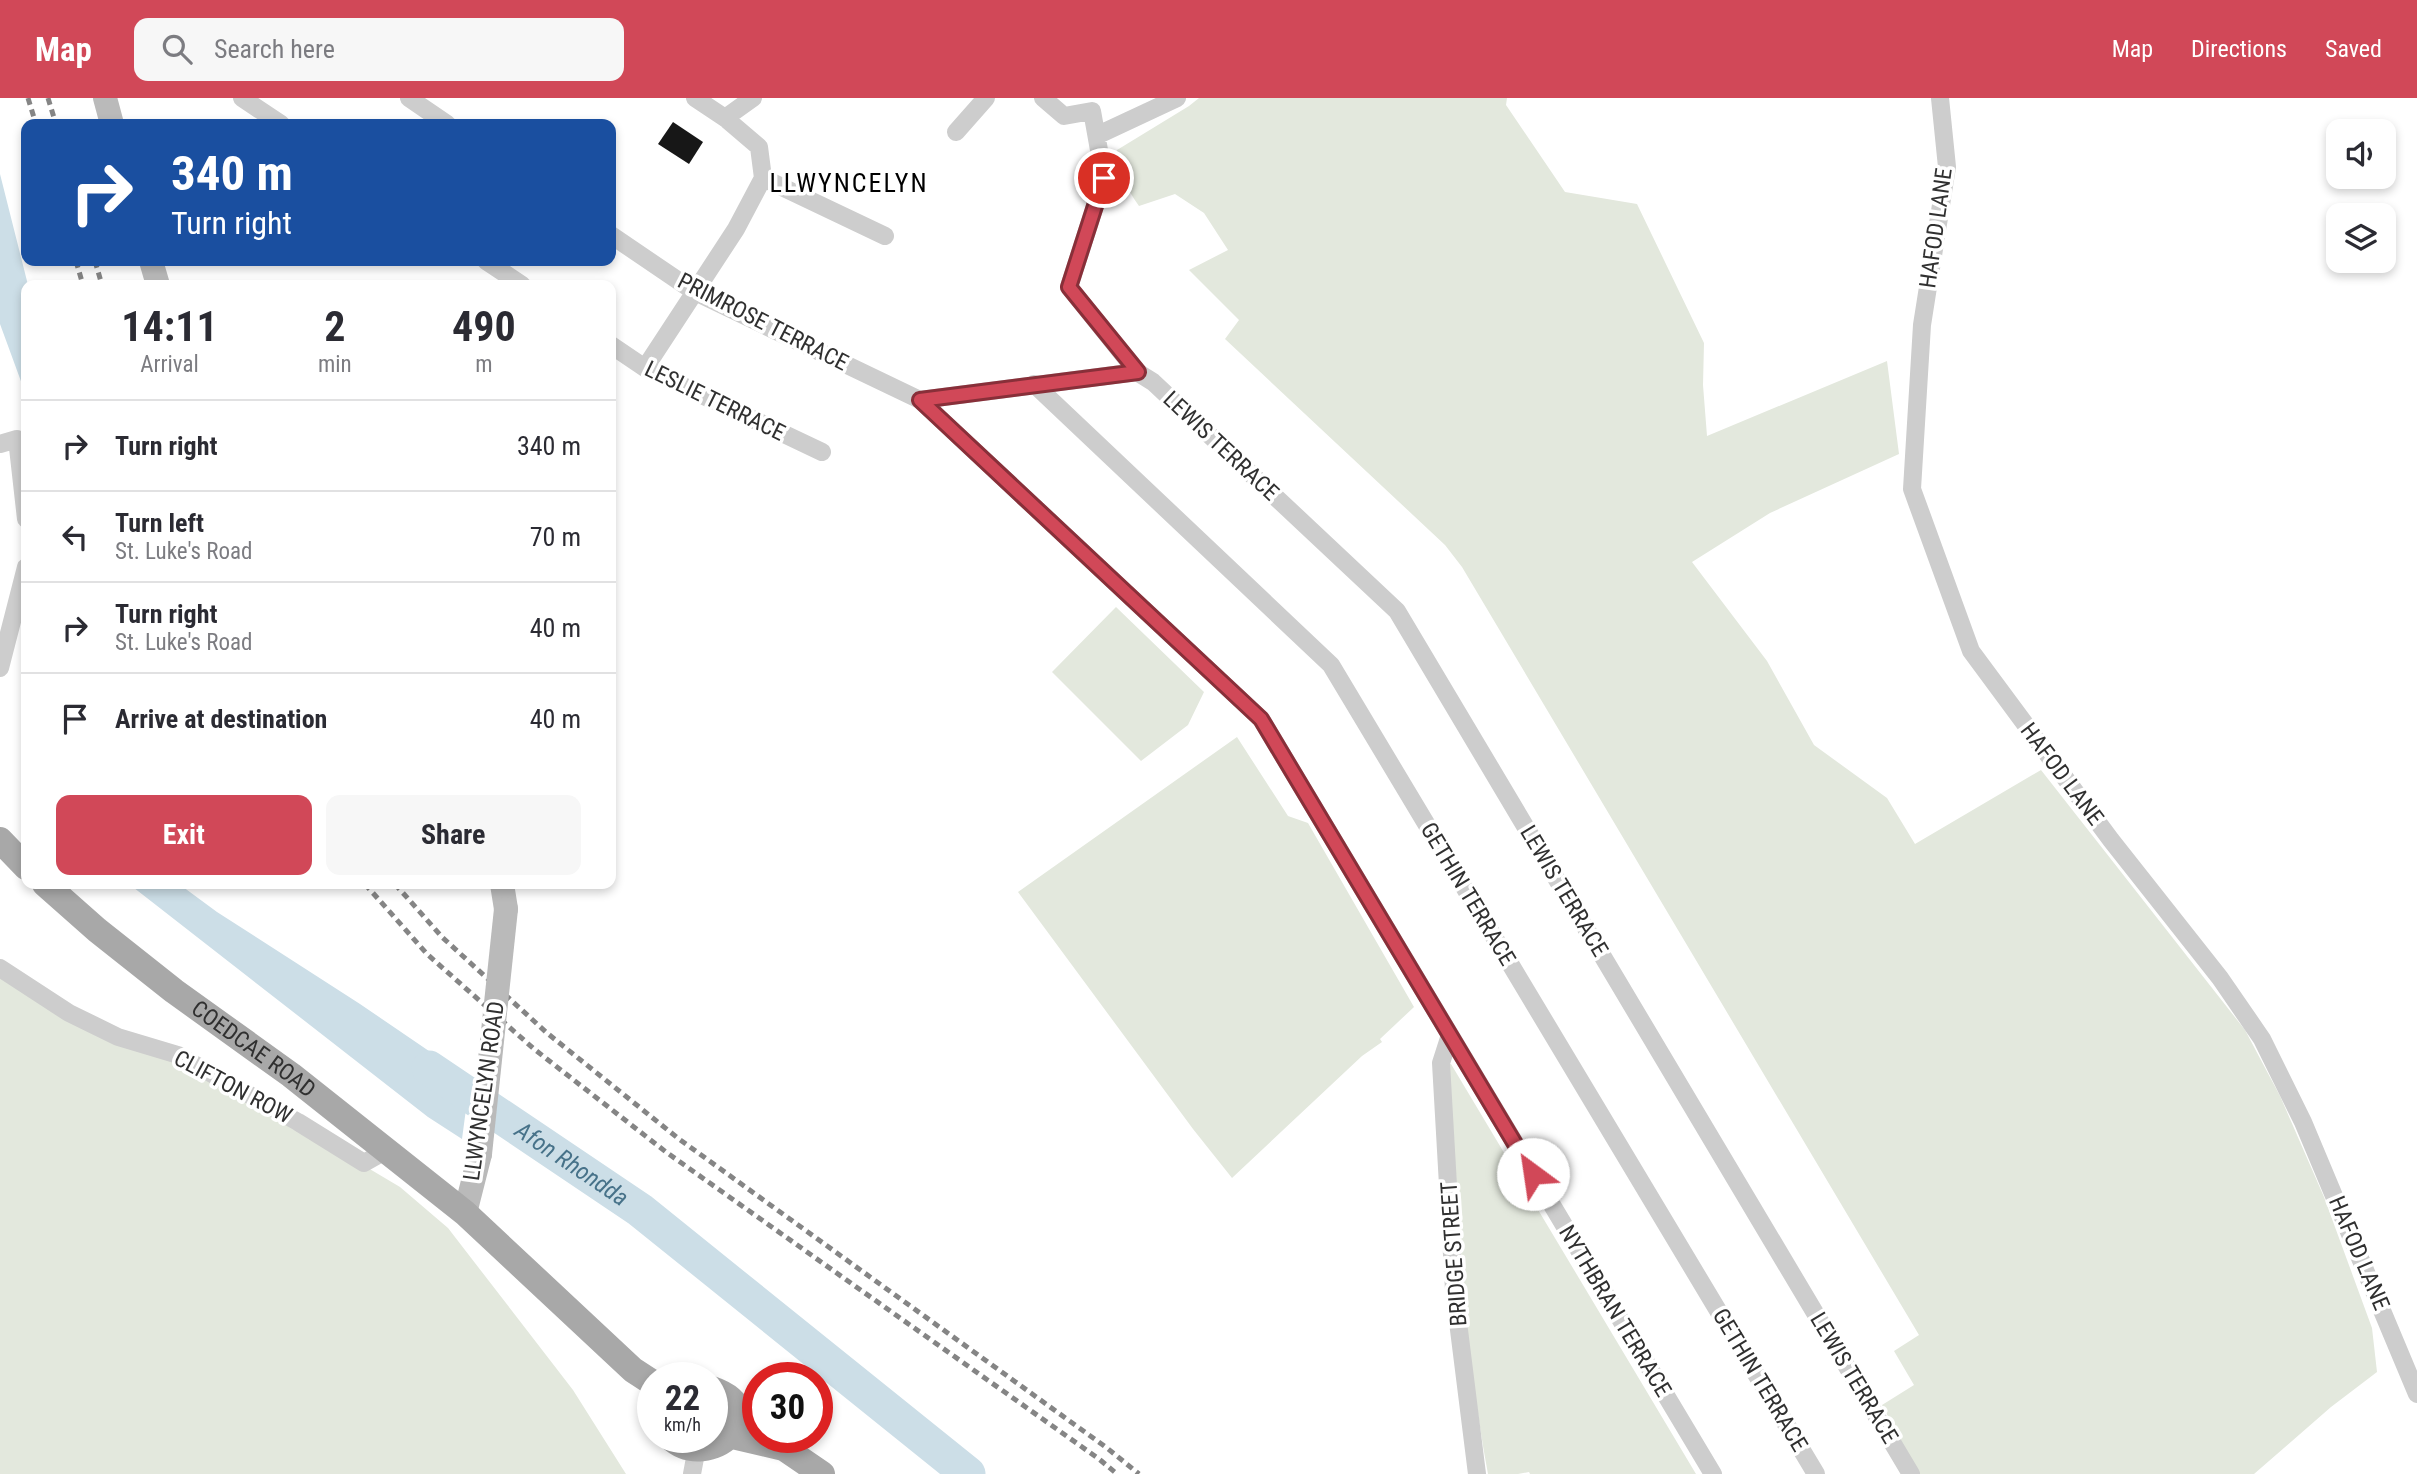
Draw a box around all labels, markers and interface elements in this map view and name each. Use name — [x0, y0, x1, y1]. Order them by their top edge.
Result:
search box — [134, 18, 624, 81]
text: Map — [35, 30, 92, 69]
icon: search — [158, 30, 196, 68]
text: Search here — [214, 34, 335, 64]
text: Map — [2112, 35, 2153, 63]
text: Directions — [2191, 35, 2287, 63]
text: Saved — [2325, 35, 2382, 63]
map controls — [2326, 119, 2396, 273]
button: sound — [2326, 119, 2396, 189]
text: 340 m — [171, 145, 293, 202]
icon: right — [56, 147, 147, 238]
pin — [1074, 148, 1134, 208]
icon: arrive — [1085, 159, 1123, 197]
street label: HAFOD LANE — [1914, 166, 1958, 290]
district label: LLWYNCELYN — [769, 168, 929, 198]
button: layers — [2326, 203, 2396, 273]
text: Turn right — [171, 204, 292, 242]
street label: PRIMROSE TERRACE — [673, 267, 853, 377]
text: 14:11 — [121, 302, 218, 351]
text: 2 — [324, 302, 345, 351]
text: 490 — [452, 302, 516, 351]
text: Arrival — [140, 351, 199, 378]
text: min — [318, 351, 352, 378]
text: m — [475, 351, 492, 378]
street label: LESLIE TERRACE — [640, 355, 790, 447]
street label: LEWIS TERRACE — [1158, 386, 1284, 506]
icon: right — [56, 427, 94, 465]
text: Turn right — [115, 431, 217, 461]
text: 340 m — [517, 431, 581, 461]
text: Turn left — [115, 508, 204, 538]
icon: left — [56, 518, 94, 556]
text: 70 m — [530, 522, 581, 552]
text: St. Luke's Road — [115, 538, 252, 565]
text: Turn right — [115, 599, 217, 629]
icon: right — [56, 609, 94, 647]
text: 40 m — [530, 613, 581, 643]
text: St. Luke's Road — [115, 629, 252, 656]
icon: arrive — [56, 700, 94, 738]
text: Arrive at destination — [115, 704, 327, 734]
text: 40 m — [530, 704, 581, 734]
street label: HAFOD LANE — [2015, 718, 2109, 830]
button: Exit — [56, 795, 312, 875]
button: Share — [326, 795, 581, 875]
street label: GETHIN TERRACE — [1415, 818, 1521, 970]
street label: LEWIS TERRACE — [1514, 821, 1614, 961]
street label: COEDCAE ROAD — [186, 995, 321, 1103]
street label: LLWYNCELYN ROAD — [458, 1000, 510, 1182]
street label: CLIFTON ROW — [169, 1045, 297, 1129]
water label: Afon Rhondda — [509, 1116, 633, 1212]
position arrow — [1496, 1137, 1570, 1211]
street label: BRIDGE STREET — [1435, 1181, 1473, 1327]
street label: HAFOD LANE — [2323, 1192, 2395, 1314]
street label: NYTHBRAN TERRACE — [1553, 1220, 1677, 1402]
street label: GETHIN TERRACE — [1707, 1304, 1813, 1456]
street label: LEWIS TERRACE — [1804, 1308, 1904, 1448]
speed limit sign: 30 — [742, 1362, 833, 1453]
text: 22 — [665, 1378, 700, 1419]
text: km/h — [664, 1414, 701, 1435]

